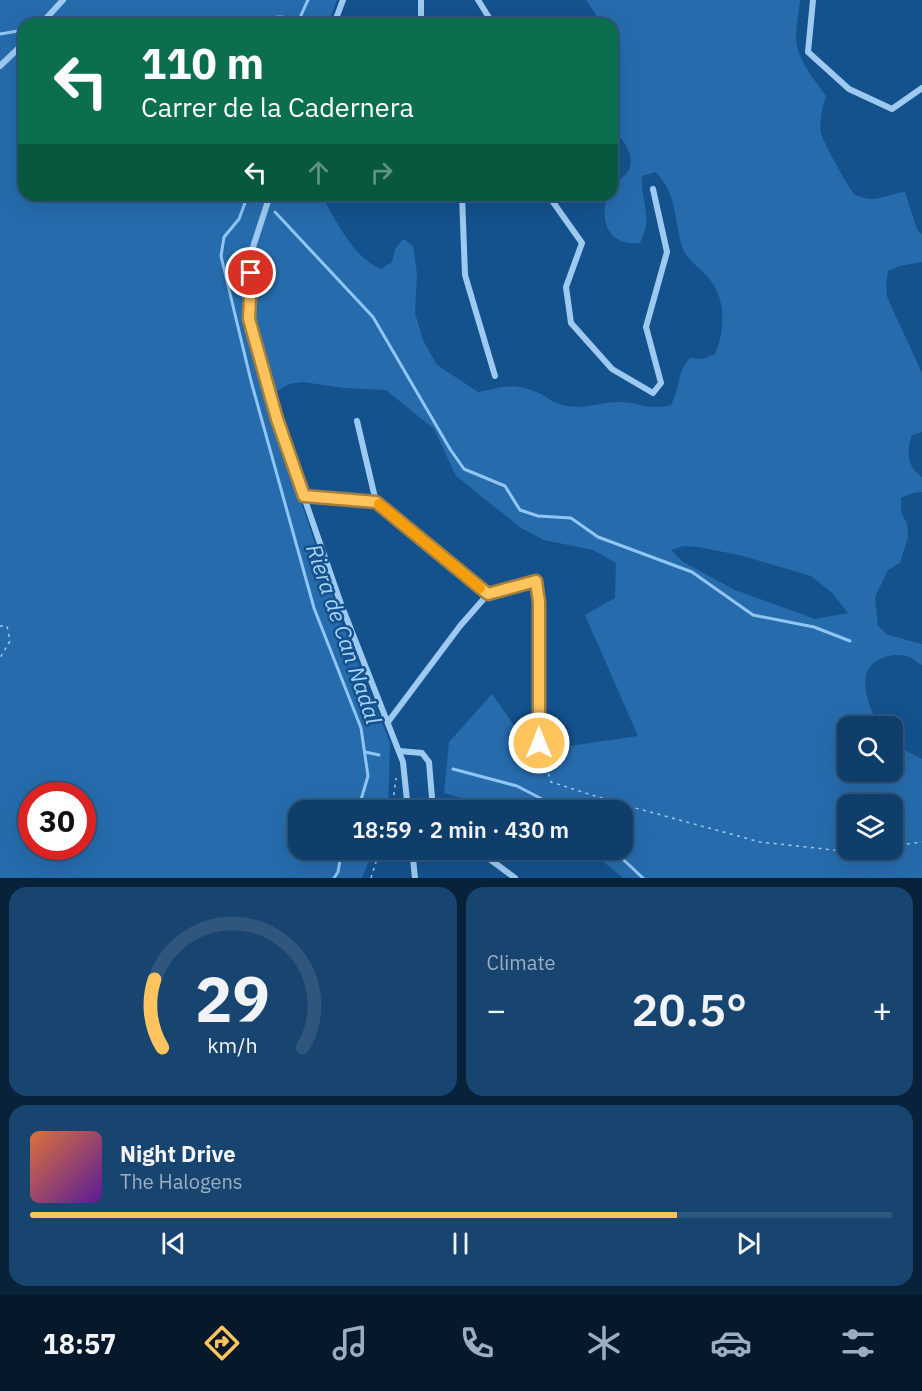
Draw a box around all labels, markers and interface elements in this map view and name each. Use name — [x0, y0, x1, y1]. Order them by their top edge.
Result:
text: 110 m — [141, 36, 264, 91]
icon: left — [42, 42, 120, 120]
text: Carrer de la Cadernera — [141, 89, 414, 124]
icon: left — [239, 156, 272, 189]
icon: ahead — [302, 156, 335, 189]
icon: right — [365, 156, 398, 189]
pin — [225, 247, 276, 298]
icon: arrive — [234, 256, 267, 289]
water label: Riera de Can Nadal — [300, 540, 389, 728]
position arrow — [507, 711, 571, 775]
map controls — [837, 716, 903, 860]
button: search — [837, 716, 903, 782]
speed limit sign: 30 — [18, 782, 96, 860]
button: layers — [837, 794, 903, 860]
text: 18:59 · 2 min · 430 m — [352, 815, 569, 844]
text: Climate — [487, 949, 555, 976]
text: 29 — [195, 958, 270, 1039]
text: 20.5° — [631, 980, 747, 1038]
text: − — [487, 988, 506, 1031]
text: + — [872, 988, 892, 1031]
text: km/h — [208, 1032, 258, 1060]
text: Night Drive — [120, 1139, 236, 1168]
text: The Halogens — [120, 1168, 242, 1195]
icon: previous — [157, 1227, 190, 1260]
icon: pause — [444, 1227, 477, 1260]
icon: next — [732, 1227, 765, 1260]
icon: directions — [201, 1322, 243, 1364]
icon: music — [329, 1322, 371, 1364]
icon: phone — [456, 1322, 498, 1364]
icon: climate — [583, 1322, 625, 1364]
icon: car — [710, 1322, 752, 1364]
icon: filters — [837, 1322, 879, 1364]
text: 18:57 — [43, 1326, 116, 1361]

